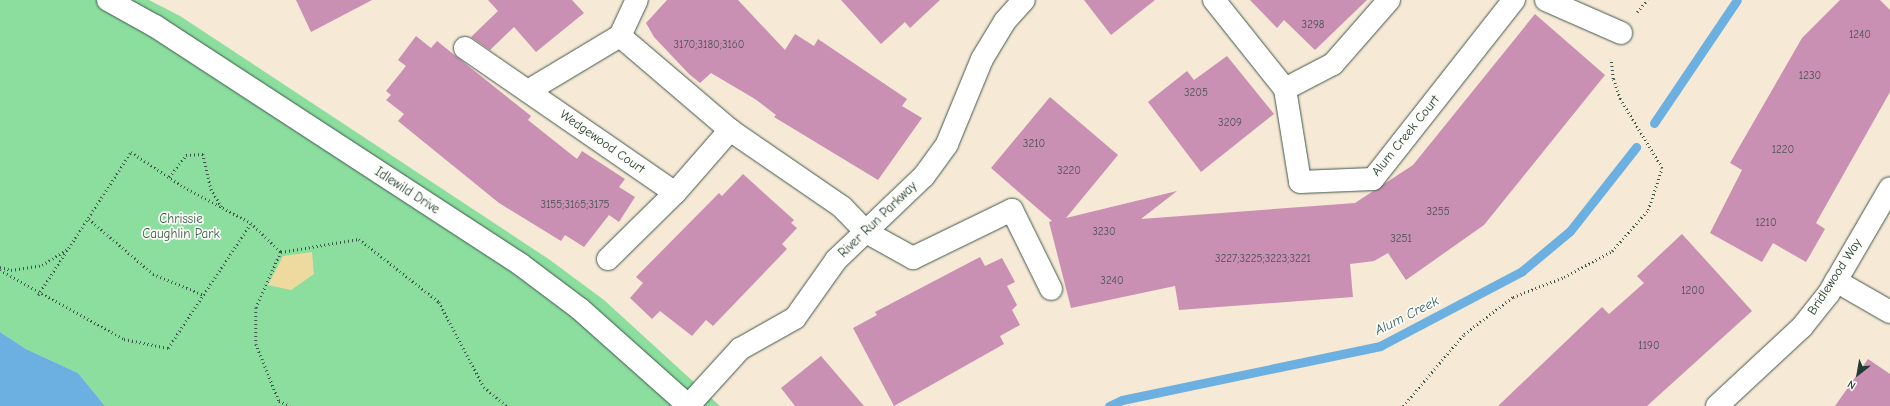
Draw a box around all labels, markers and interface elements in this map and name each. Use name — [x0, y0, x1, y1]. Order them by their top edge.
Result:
house number: 3298 — [1302, 18, 1324, 32]
house number: 1240 — [1849, 28, 1871, 42]
house number: 3170;3180;3160 — [673, 38, 745, 52]
house number: 1230 — [1799, 69, 1821, 83]
house number: 3205 — [1184, 86, 1208, 100]
street label: Alum Creek Court — [1369, 93, 1443, 179]
street label: Wedgewood Court — [557, 107, 647, 177]
house number: 3209 — [1218, 116, 1242, 130]
house number: 3210 — [1023, 137, 1045, 151]
house number: 1220 — [1772, 143, 1794, 157]
street label: Idlewild Drive — [372, 164, 442, 218]
house number: 3220 — [1057, 164, 1081, 178]
street label: River Run Parkway — [836, 179, 920, 261]
house number: 3155;3165;3175 — [540, 198, 610, 212]
house number: 3255 — [1426, 205, 1450, 219]
park label: Chrissie Caughlin Park — [142, 212, 220, 243]
house number: 1210 — [1755, 216, 1777, 230]
house number: 3230 — [1092, 225, 1116, 239]
house number: 3251 — [1390, 232, 1412, 246]
street label: Bridlewood Way — [1805, 236, 1865, 318]
house number: 3227;3225;3223;3221 — [1215, 252, 1311, 266]
house number: 3240 — [1100, 274, 1124, 288]
house number: 1200 — [1681, 284, 1705, 298]
water label: Alum Creek — [1372, 293, 1442, 339]
house number: 1190 — [1638, 339, 1660, 353]
north arrow — [1838, 354, 1878, 394]
text: N — [1845, 377, 1858, 392]

